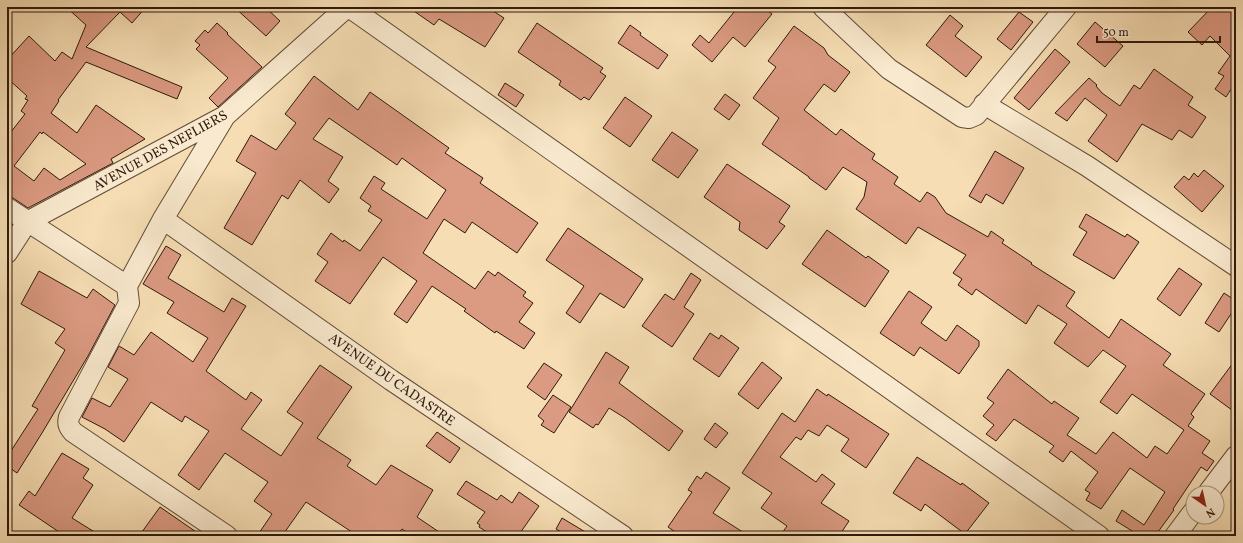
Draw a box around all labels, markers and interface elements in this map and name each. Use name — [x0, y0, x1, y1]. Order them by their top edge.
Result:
scale bar — [1097, 18, 1220, 44]
text: 50 m — [1103, 25, 1129, 41]
street label: AVENUE DES NEFLIERS — [90, 106, 231, 196]
street label: AVENUE DU CADASTRE — [324, 329, 458, 431]
north arrow — [1185, 485, 1225, 525]
text: N — [1202, 504, 1217, 521]

